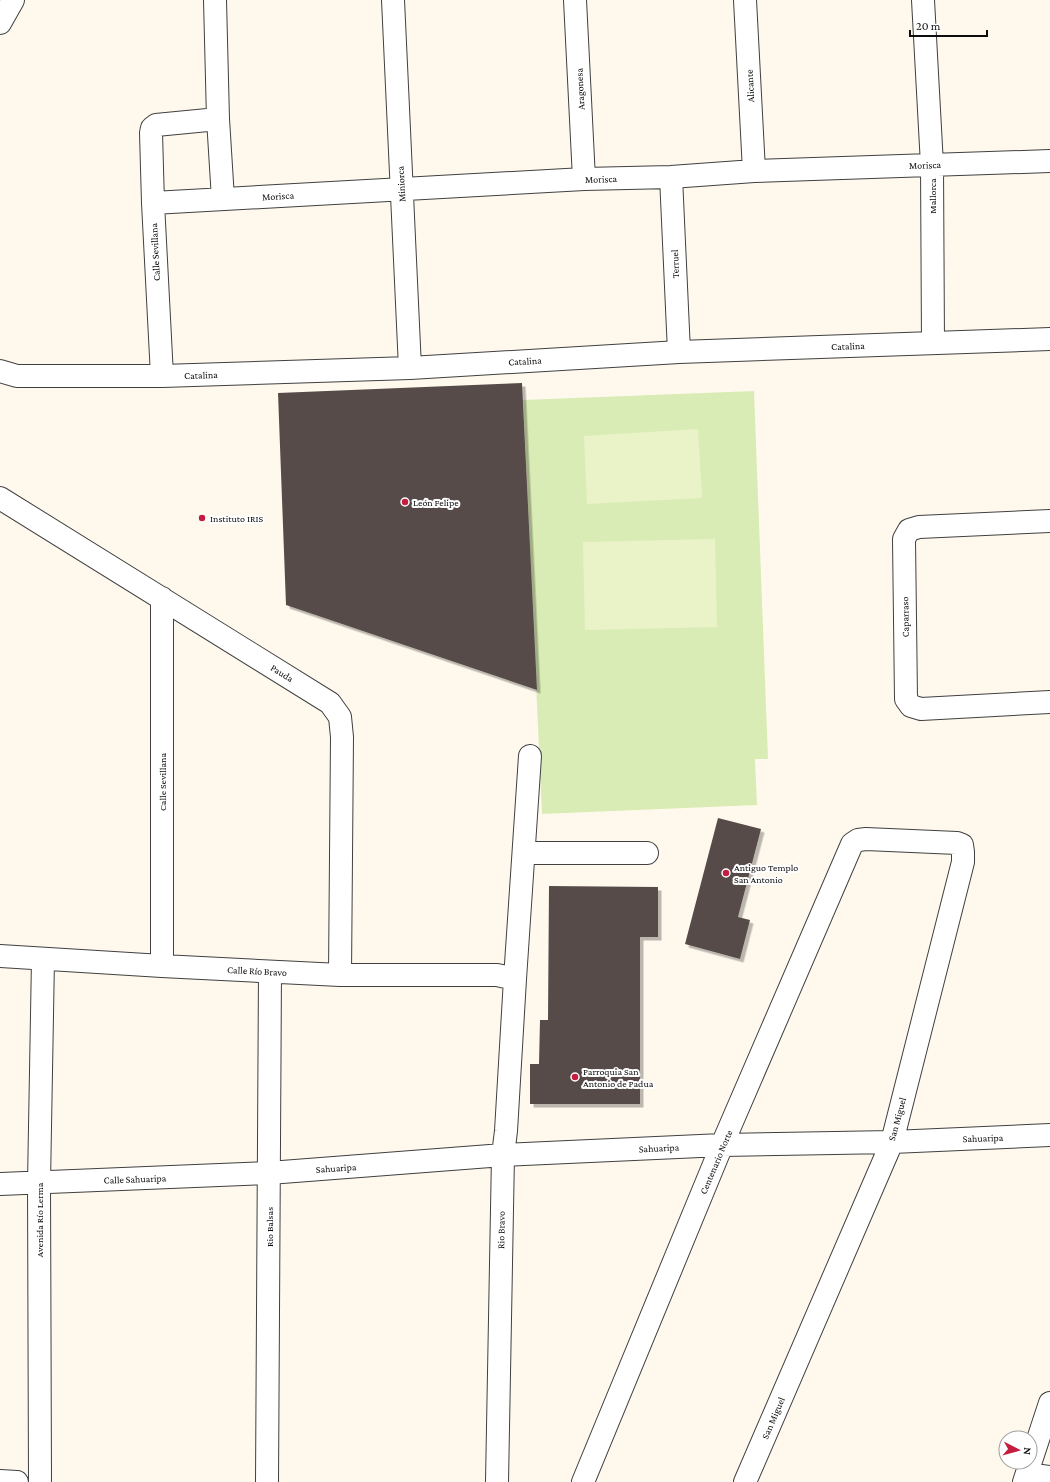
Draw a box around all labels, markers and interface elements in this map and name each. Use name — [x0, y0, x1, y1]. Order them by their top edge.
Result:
scale bar — [910, 12, 987, 38]
text: 20 m — [916, 19, 941, 33]
street label: Aragonesa — [573, 68, 587, 110]
street label: Alicante — [744, 69, 756, 103]
street label: Morisca — [909, 159, 942, 171]
street label: Miniorca — [395, 165, 407, 202]
street label: Morisca — [585, 173, 618, 185]
street label: Mallorca — [927, 178, 938, 214]
street label: Morisca — [262, 189, 295, 203]
street label: Calle Sevillana — [148, 222, 162, 281]
street label: Terruel — [669, 249, 681, 279]
street label: Catalina — [831, 340, 865, 352]
street label: Catalina — [508, 355, 542, 367]
street label: Catalina — [184, 369, 218, 381]
marker: León Felipe — [400, 497, 410, 507]
place label: León Felipe — [413, 497, 459, 508]
marker: Instituto IRIS — [197, 513, 207, 523]
place label: Instituto IRIS — [210, 513, 264, 524]
street label: Caparraso — [899, 596, 911, 637]
street label: Pauda — [269, 662, 296, 684]
street label: Calle Sevillana — [157, 753, 168, 811]
place label: Antiguo Templo San Antonio — [734, 862, 798, 885]
marker: Antiguo Templo San Antonio — [721, 868, 731, 878]
street label: Calle Río Bravo — [227, 964, 287, 978]
place label: Parroquia San Antonio de Padua — [583, 1066, 654, 1089]
marker: Parroquia San Antonio de Padua — [570, 1072, 580, 1082]
street label: San Miguel — [886, 1096, 908, 1142]
street label: Centenario Norte — [697, 1128, 735, 1196]
street label: Sahuaripa — [962, 1132, 1004, 1144]
street label: Sahuaripa — [638, 1141, 680, 1155]
street label: Sahuaripa — [315, 1161, 357, 1175]
street label: Calle Sahuaripa — [103, 1172, 167, 1186]
street label: Avenida Río Lerma — [34, 1182, 45, 1257]
street label: Rio Balsas — [264, 1207, 275, 1247]
street label: Rio Bravo — [495, 1211, 507, 1249]
street label: San Miguel — [759, 1395, 787, 1441]
north arrow — [998, 1430, 1038, 1470]
text: N — [1022, 1447, 1034, 1456]

